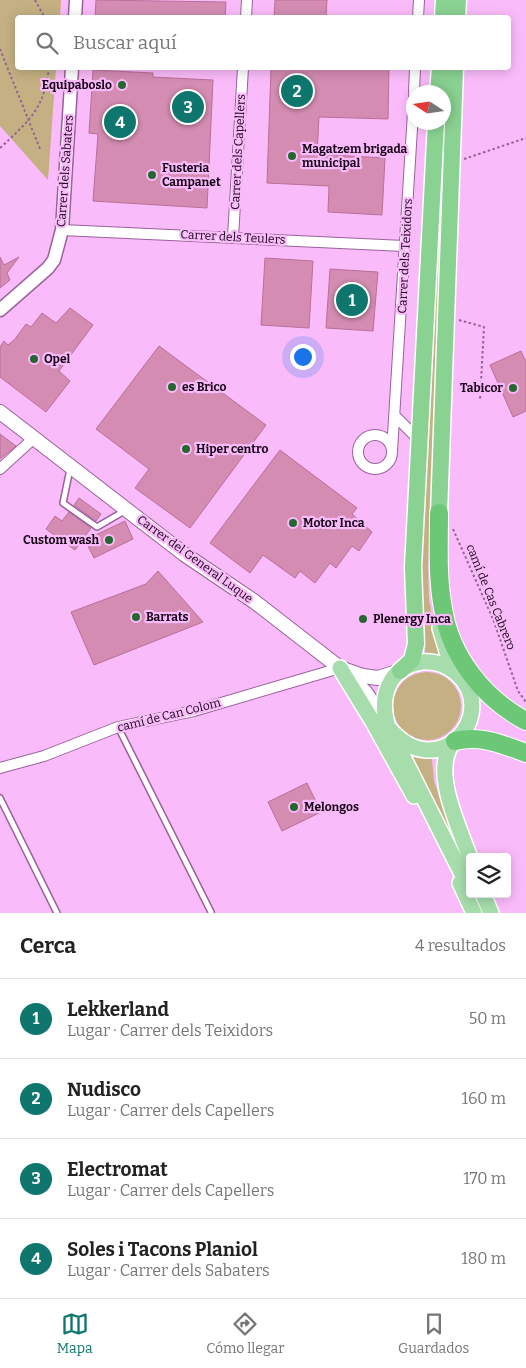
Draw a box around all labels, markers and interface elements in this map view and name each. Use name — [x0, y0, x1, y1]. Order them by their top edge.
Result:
search box — [15, 15, 511, 70]
icon: search — [33, 29, 61, 57]
text: Buscar aquí — [73, 31, 177, 54]
pin: 2 — [281, 72, 313, 110]
place label: Equipaboslo — [42, 78, 112, 92]
marker: Equipaboslo — [116, 79, 128, 91]
north arrow — [406, 85, 451, 130]
pin: 3 — [172, 88, 204, 126]
street label: Carrer dels Capellers — [228, 94, 248, 210]
pin: 4 — [104, 103, 136, 141]
street label: Carrer dels Sabaters — [54, 114, 76, 228]
place label: Magatzem brigada municipal — [302, 142, 408, 170]
marker: Magatzem brigada municipal — [286, 150, 298, 162]
place label: Fusteria Campanet — [162, 161, 221, 189]
marker: Fusteria Campanet — [146, 169, 158, 181]
street label: Carrer dels Teixidors — [395, 198, 415, 314]
street label: Carrer dels Teulers — [180, 227, 286, 247]
pin: 1 — [336, 281, 368, 319]
your location — [290, 344, 316, 370]
place label: Opel — [44, 352, 71, 366]
marker: Opel — [28, 353, 40, 365]
place label: es Brico — [182, 380, 227, 394]
marker: es Brico — [166, 381, 178, 393]
place label: Tabicor — [460, 381, 503, 395]
marker: Tabicor — [507, 382, 519, 394]
place label: Hiper centro — [196, 442, 268, 456]
marker: Hiper centro — [180, 443, 192, 455]
street label: Carrer del General Luque — [134, 512, 256, 606]
place label: Motor Inca — [303, 516, 365, 530]
marker: Motor Inca — [287, 517, 299, 529]
place label: Custom wash — [23, 533, 99, 547]
marker: Custom wash — [103, 534, 115, 546]
street label: camí de Cas Cabrero — [463, 542, 519, 652]
place label: Barrats — [146, 610, 189, 624]
marker: Barrats — [130, 611, 142, 623]
place label: Plenergy Inca — [373, 612, 451, 626]
marker: Plenergy Inca — [357, 613, 369, 625]
street label: camí de Can Colom — [116, 695, 223, 735]
place label: Melongos — [304, 800, 359, 814]
marker: Melongos — [288, 801, 300, 813]
map controls — [466, 853, 511, 898]
button: layers — [466, 853, 511, 898]
text: Cerca — [20, 933, 76, 959]
text: 4 resultados — [415, 936, 506, 955]
text: Lekkerland — [67, 998, 169, 1021]
text: 1 — [33, 1009, 39, 1028]
text: 50 m — [469, 1009, 506, 1028]
text: Lugar · Carrer dels Teixidors — [67, 1021, 273, 1040]
text: Nudisco — [67, 1078, 141, 1101]
text: 2 — [31, 1089, 41, 1108]
text: 160 m — [461, 1089, 506, 1108]
text: Lugar · Carrer dels Capellers — [67, 1101, 274, 1120]
text: Electromat — [67, 1158, 168, 1181]
text: 3 — [31, 1169, 41, 1188]
text: 170 m — [463, 1169, 506, 1188]
text: Lugar · Carrer dels Capellers — [67, 1181, 274, 1200]
text: Soles i Tacons Planiol — [67, 1238, 258, 1261]
text: 4 — [31, 1249, 41, 1268]
text: 180 m — [461, 1249, 506, 1268]
text: Lugar · Carrer dels Sabaters — [67, 1261, 270, 1280]
tab: Mapa — [57, 1310, 93, 1357]
tab: Cómo llegar — [206, 1310, 284, 1357]
tab: Guardados — [398, 1310, 469, 1357]

